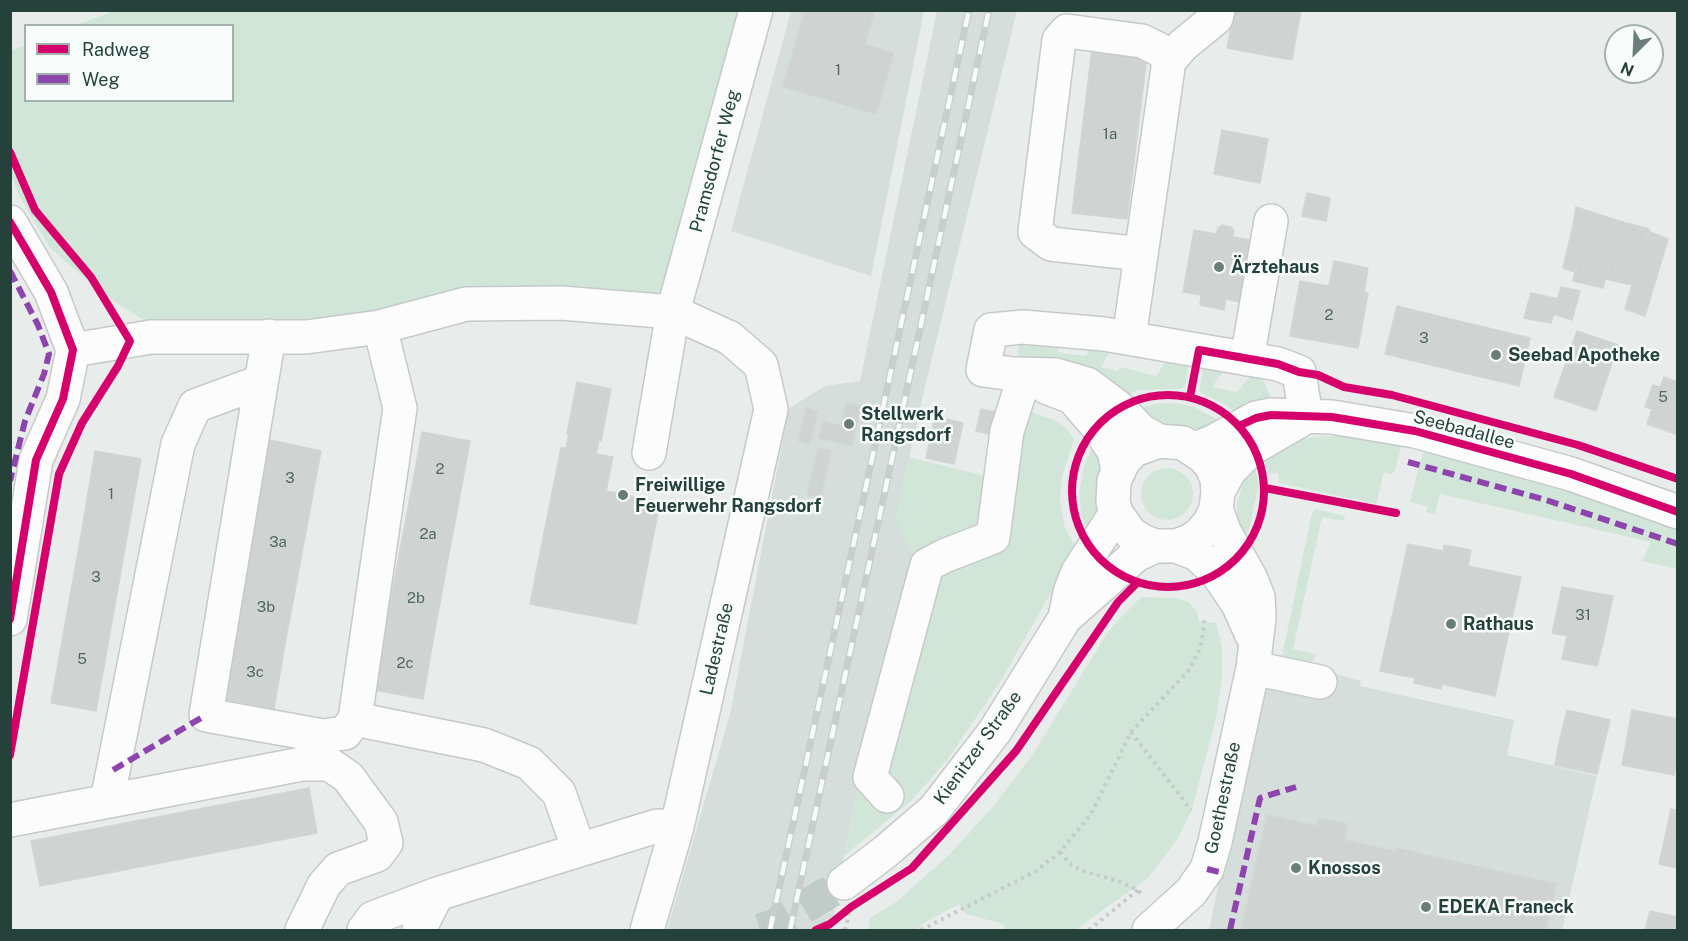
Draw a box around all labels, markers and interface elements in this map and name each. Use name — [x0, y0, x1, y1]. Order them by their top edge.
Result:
legend — [24, 24, 234, 102]
north arrow — [1604, 24, 1664, 84]
text: Radweg — [82, 39, 150, 60]
text: N — [1618, 58, 1637, 80]
house number: 1 — [835, 61, 841, 79]
text: Weg — [82, 69, 120, 90]
street label: Pramsdorfer Weg — [686, 87, 744, 235]
house number: 1a — [1103, 125, 1117, 143]
place label: Ärztehaus — [1231, 256, 1319, 278]
marker: Ärztehaus — [1212, 260, 1226, 274]
house number: 2 — [1325, 306, 1333, 324]
house number: 3 — [1419, 329, 1429, 347]
place label: Seebad Apotheke — [1508, 344, 1660, 366]
marker: Seebad Apotheke — [1489, 348, 1503, 362]
house number: 5 — [1658, 388, 1668, 406]
place label: Stellwerk Rangsdorf — [861, 403, 951, 446]
street label: Seebadallee — [1411, 406, 1517, 454]
marker: Stellwerk Rangsdorf — [842, 417, 856, 431]
house number: 2 — [436, 460, 444, 478]
house number: 3 — [285, 469, 295, 487]
place label: Freiwillige Feuerwehr Rangsdorf — [635, 474, 821, 516]
house number: 1 — [108, 485, 114, 503]
marker: Freiwillige Feuerwehr Rangsdorf — [616, 488, 630, 502]
house number: 2a — [419, 525, 437, 543]
house number: 3a — [269, 533, 287, 551]
house number: 3 — [91, 568, 101, 586]
house number: 2b — [407, 589, 425, 607]
house number: 3b — [257, 598, 275, 616]
street label: Ladestraße — [696, 601, 738, 697]
house number: 31 — [1575, 606, 1591, 624]
place label: Rathaus — [1463, 613, 1534, 635]
marker: Rathaus — [1444, 617, 1458, 631]
house number: 5 — [77, 650, 87, 668]
house number: 2c — [396, 654, 414, 672]
house number: 3c — [246, 663, 264, 681]
street label: Kienitzer Straße — [930, 687, 1026, 809]
street label: Goethestraße — [1201, 740, 1245, 856]
place label: Knossos — [1308, 857, 1381, 879]
marker: Knossos — [1289, 861, 1303, 875]
place label: EDEKA Franeck — [1438, 896, 1574, 918]
marker: EDEKA Franeck — [1419, 900, 1433, 914]

